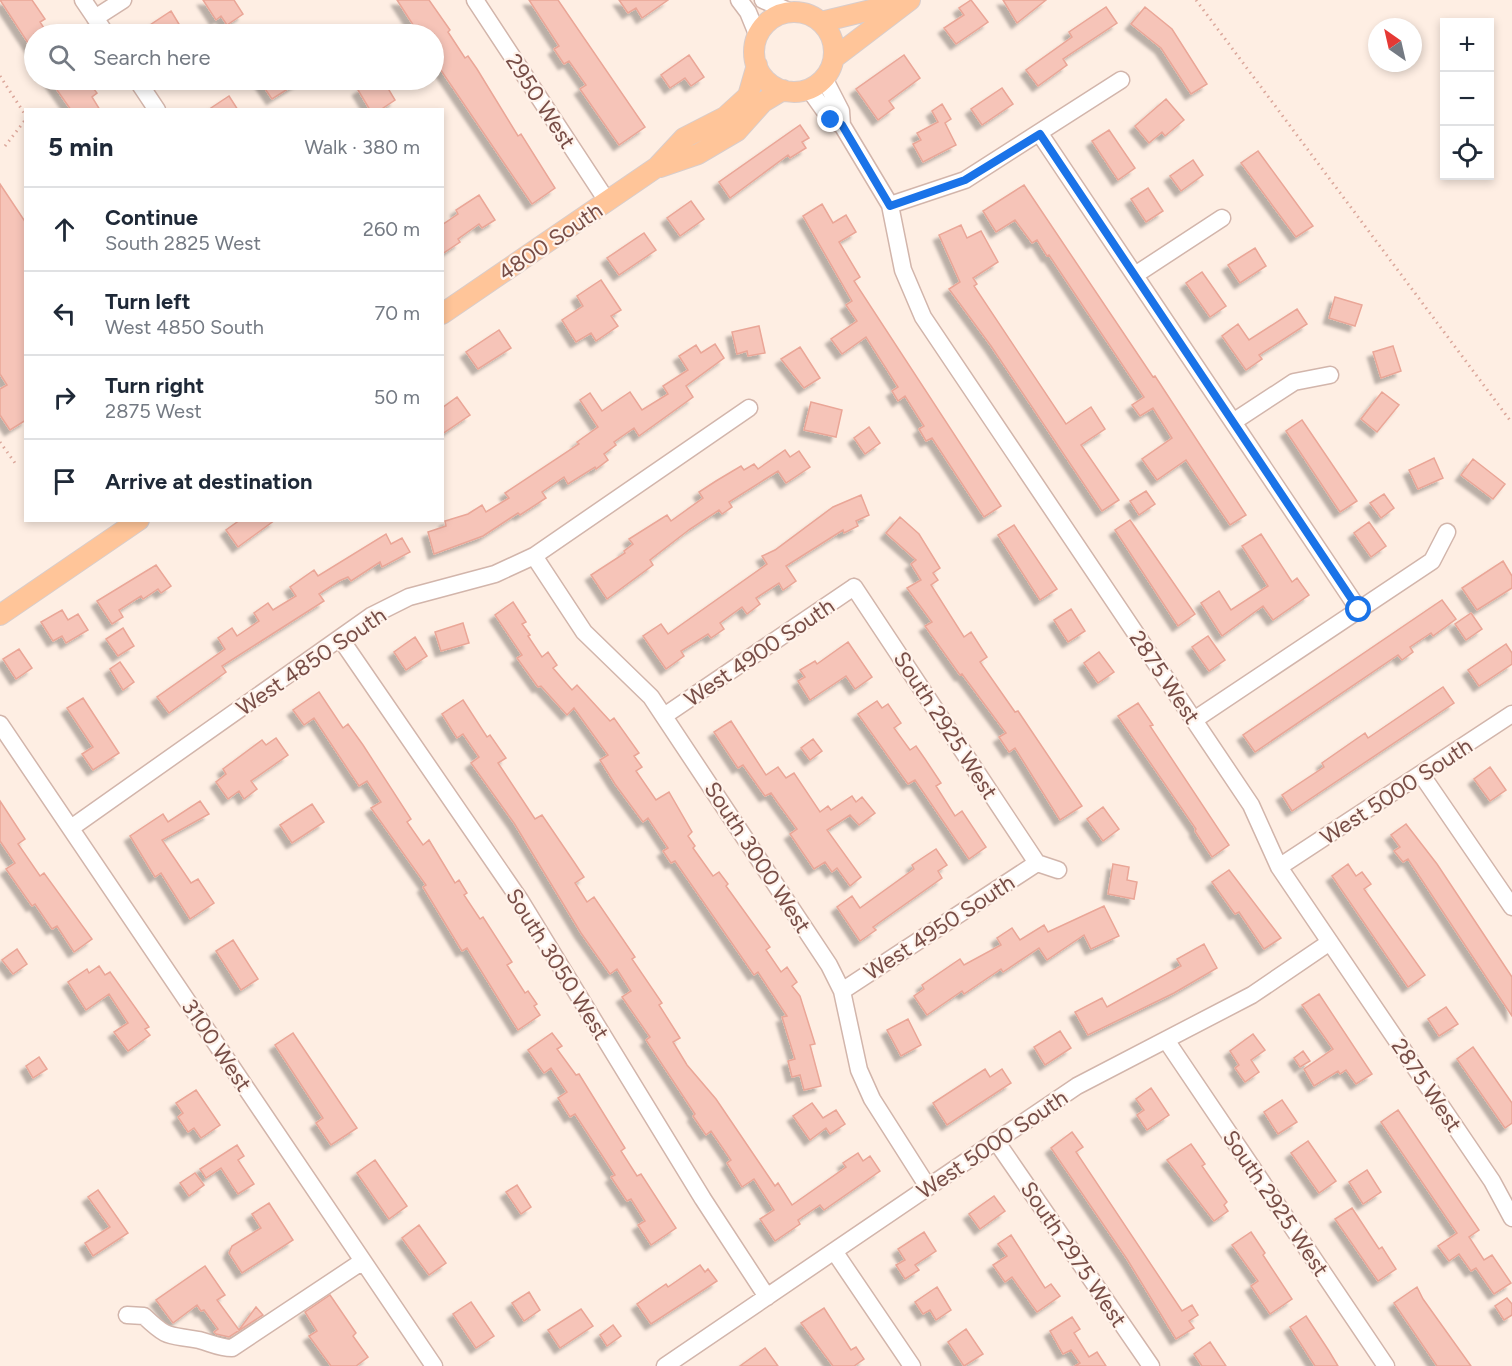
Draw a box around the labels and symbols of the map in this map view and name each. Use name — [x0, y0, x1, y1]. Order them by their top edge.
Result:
north arrow — [1368, 18, 1422, 72]
street label: 2950 West — [500, 49, 581, 154]
route end — [817, 106, 843, 132]
street label: 4800 South — [493, 197, 608, 286]
street label: West 4900 South — [679, 592, 839, 713]
route start — [1345, 596, 1371, 622]
street label: West 4850 South — [231, 601, 391, 721]
street label: 2875 West — [1124, 626, 1206, 729]
street label: South 2925 West — [888, 646, 1003, 804]
street label: West 5000 South — [1315, 732, 1477, 851]
street label: South 3000 West — [699, 776, 817, 938]
street label: West 4950 South — [859, 869, 1019, 986]
street label: South 3050 West — [500, 883, 615, 1045]
street label: 3100 West — [176, 994, 257, 1097]
street label: 2875 West — [1386, 1034, 1468, 1137]
street label: West 5000 South — [912, 1084, 1073, 1205]
street label: South 2925 West — [1217, 1125, 1334, 1282]
street label: South 2975 West — [1015, 1176, 1132, 1332]

